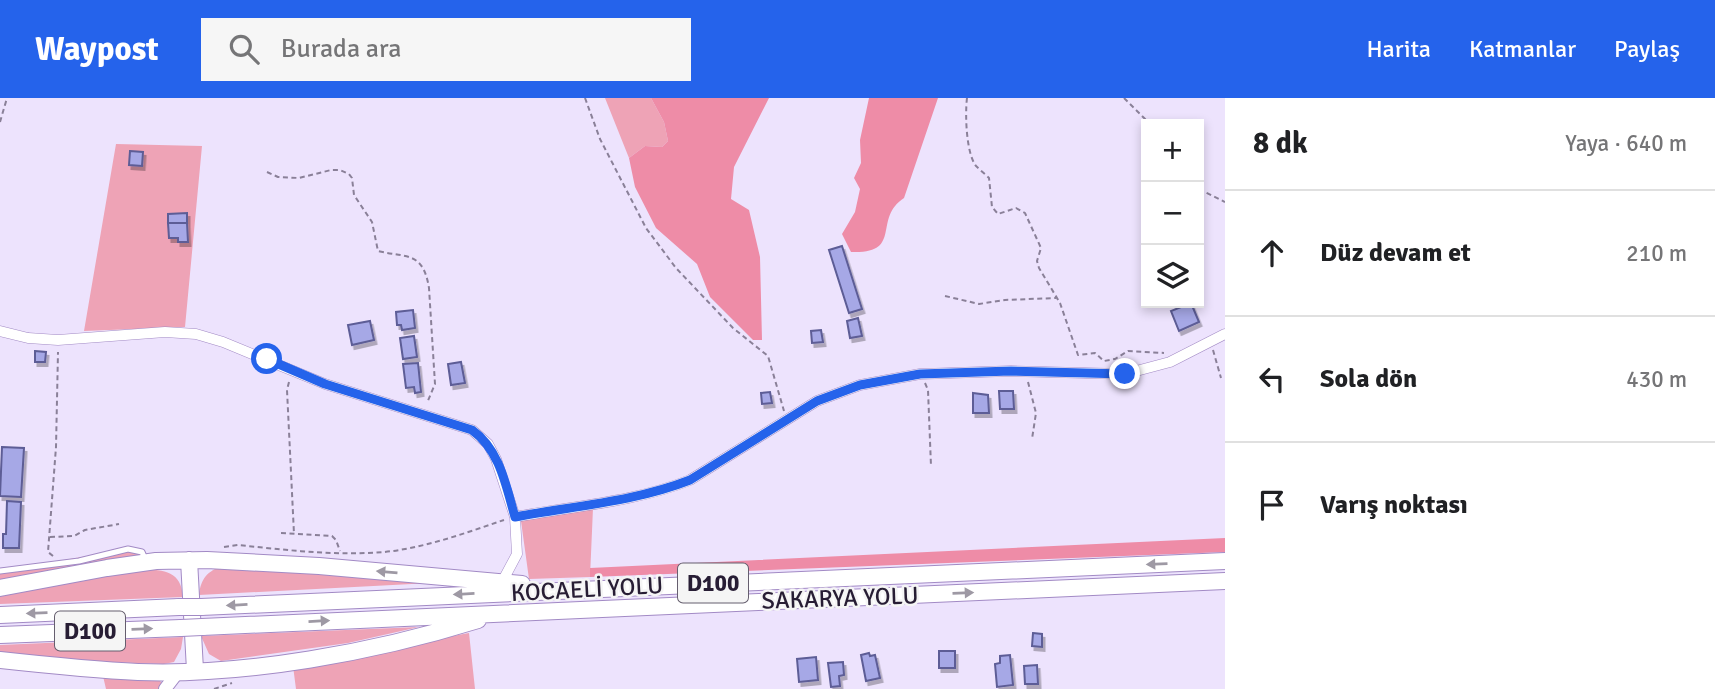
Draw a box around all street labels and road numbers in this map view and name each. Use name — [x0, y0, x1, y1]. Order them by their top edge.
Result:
road number: D100 — [678, 564, 748, 603]
street label: KOCAELİ YOLU — [510, 570, 664, 608]
street label: SAKARYA YOLU — [761, 580, 919, 616]
road number: D100 — [55, 611, 125, 650]

